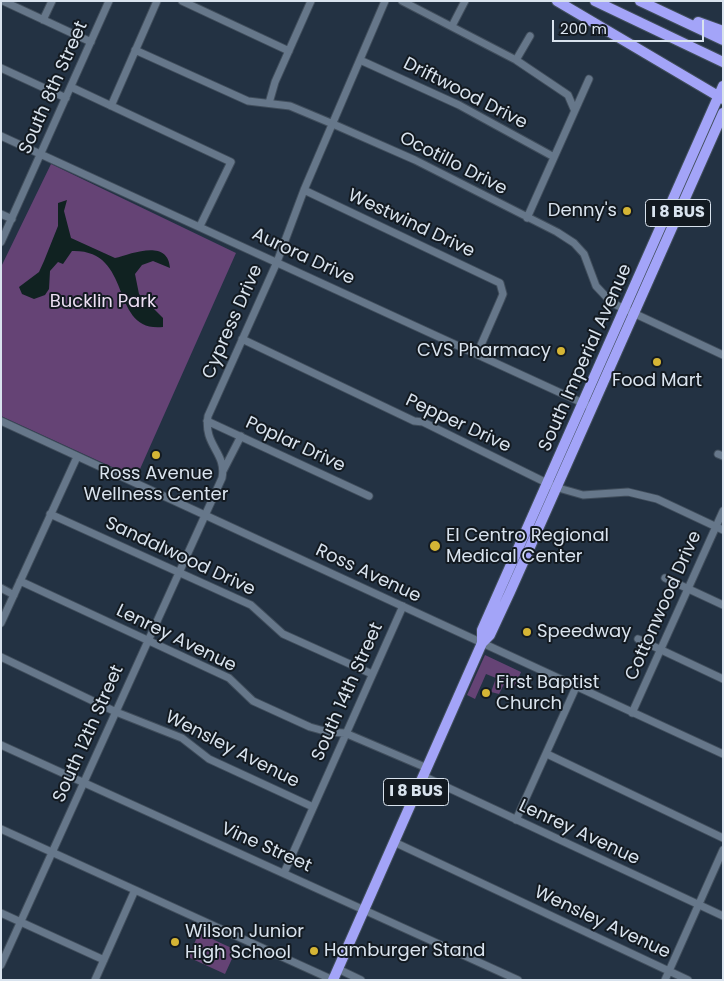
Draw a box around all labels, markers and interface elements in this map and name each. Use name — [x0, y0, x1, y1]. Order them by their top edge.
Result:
scale bar — [554, 10, 706, 42]
street label: South 8th Street — [15, 18, 93, 158]
text: 200 m — [560, 18, 607, 39]
street label: Driftwood Drive — [399, 53, 531, 135]
street label: Ocotillo Drive — [396, 128, 510, 200]
street label: Westwind Drive — [344, 185, 478, 263]
place label: Denny's — [548, 200, 617, 222]
road number: I 8 BUS — [646, 200, 710, 227]
marker: Denny's — [621, 205, 633, 217]
street label: Aurora Drive — [248, 224, 358, 290]
street label: South Imperial Avenue — [535, 261, 637, 455]
street label: Cypress Drive — [198, 262, 268, 382]
park label: Bucklin Park — [50, 291, 156, 313]
place label: CVS Pharmacy — [417, 340, 551, 362]
marker: CVS Pharmacy — [555, 345, 567, 357]
marker: Food Mart — [651, 356, 663, 368]
place label: Food Mart — [612, 370, 702, 392]
street label: Pepper Drive — [402, 390, 514, 458]
street label: Poplar Drive — [242, 413, 348, 477]
marker: Ross Avenue Wellness Center — [150, 449, 162, 461]
place label: Ross Avenue Wellness Center — [84, 463, 228, 506]
street label: Sandalwood Drive — [102, 513, 258, 601]
place label: El Centro Regional Medical Center — [446, 525, 609, 568]
street label: Cottonwood Drive — [621, 528, 707, 684]
marker: El Centro Regional Medical Center — [428, 539, 442, 553]
street label: Ross Avenue — [312, 540, 424, 608]
street label: Lenrey Avenue — [112, 601, 240, 677]
street label: South 14th Street — [308, 619, 388, 765]
place label: Speedway — [537, 621, 631, 643]
marker: Speedway — [521, 626, 533, 638]
street label: South 12th Street — [49, 662, 129, 806]
place label: First Baptist Church — [496, 672, 599, 714]
marker: First Baptist Church — [480, 687, 492, 699]
street label: Wensley Avenue — [161, 707, 303, 793]
road number: I 8 BUS — [384, 779, 448, 806]
street label: Lenrey Avenue — [515, 796, 643, 870]
street label: Vine Street — [217, 818, 315, 878]
street label: Wensley Avenue — [530, 882, 674, 964]
place label: Wilson Junior High School — [185, 921, 304, 964]
marker: Wilson Junior High School — [169, 936, 181, 948]
place label: Hamburger Stand — [324, 940, 485, 962]
marker: Hamburger Stand — [308, 945, 320, 957]

